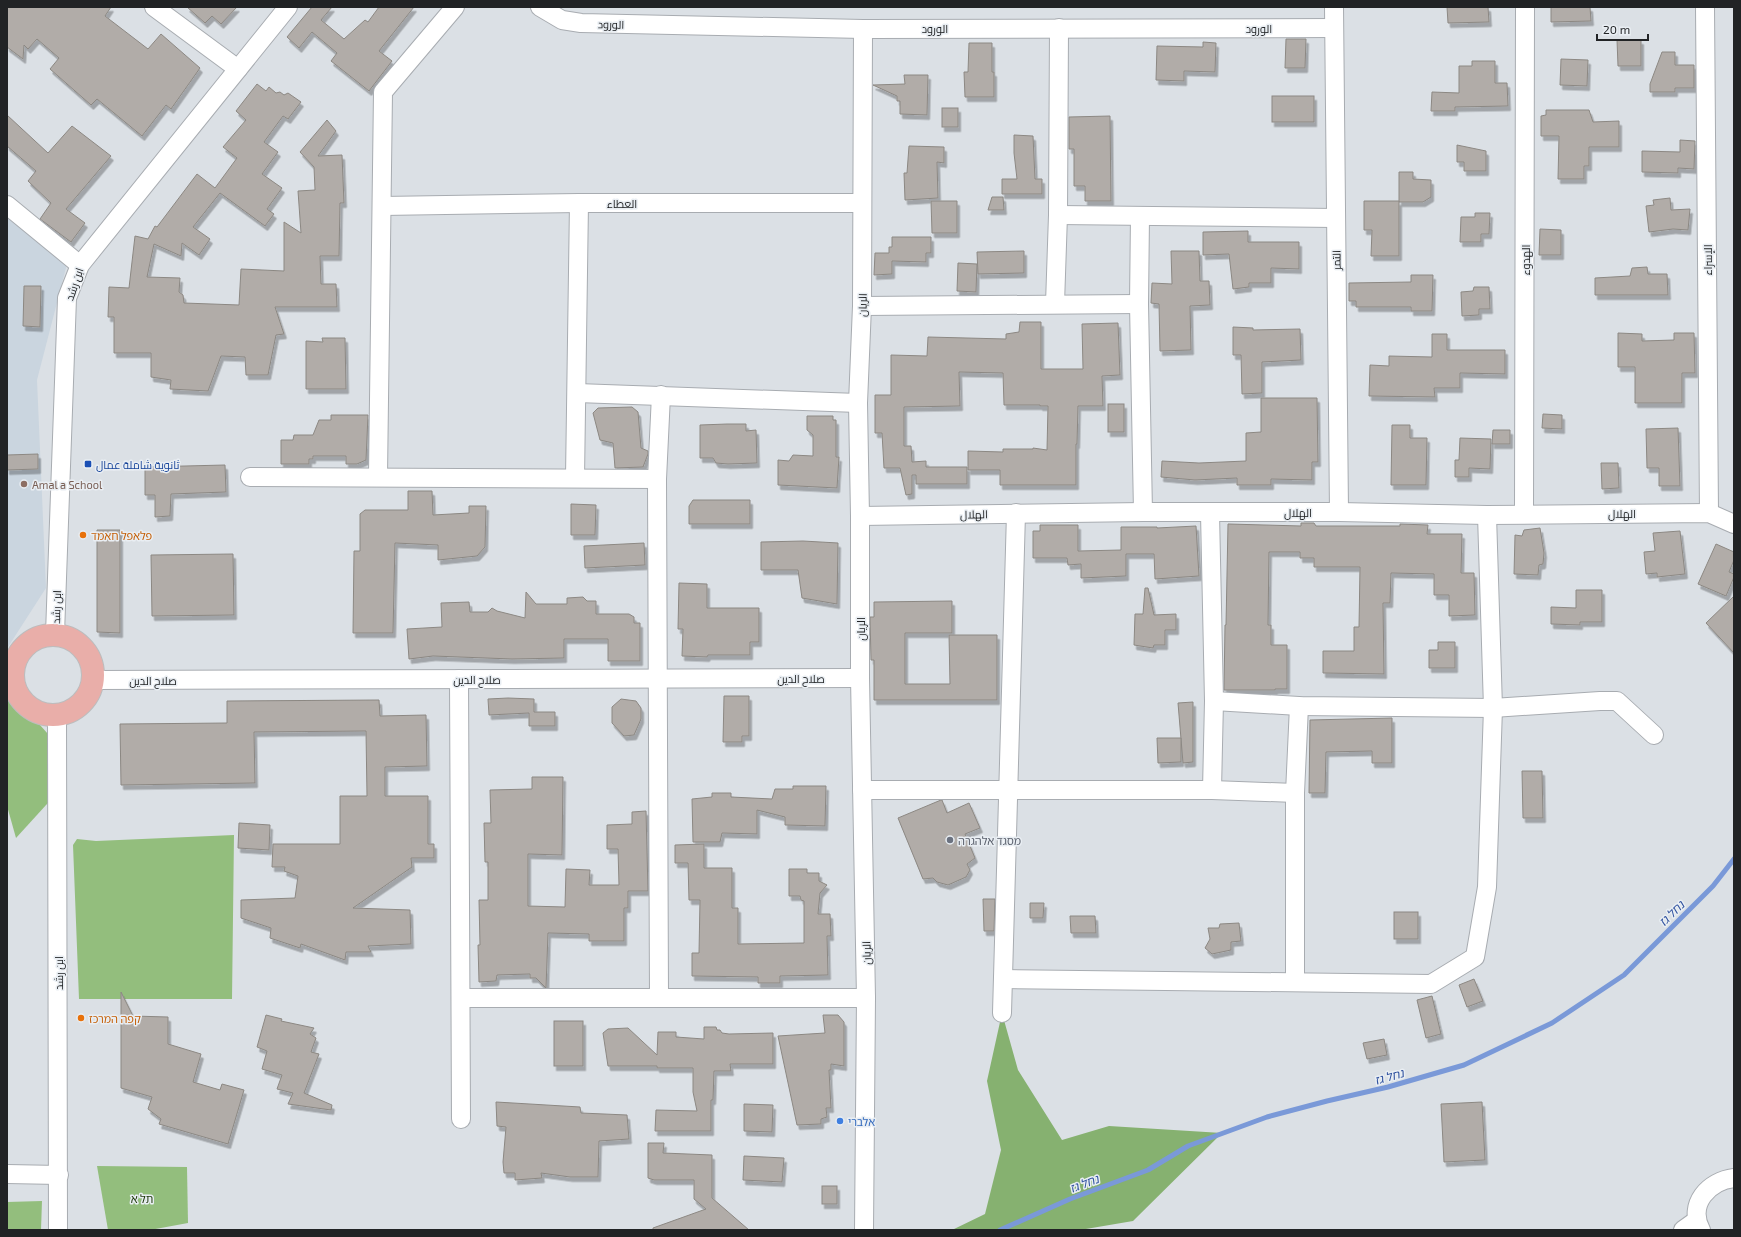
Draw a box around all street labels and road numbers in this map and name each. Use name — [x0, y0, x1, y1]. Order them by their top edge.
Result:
street label: الورود — [598, 17, 624, 32]
street label: الورود — [922, 22, 948, 36]
street label: الورود — [1246, 22, 1272, 36]
street label: العطاء — [607, 197, 637, 210]
street label: الهدوء — [1519, 244, 1533, 276]
street label: الإسراء — [1701, 244, 1715, 276]
street label: التمر — [1329, 250, 1344, 271]
street label: ابن رشد — [62, 266, 87, 302]
street label: الريان — [855, 293, 870, 317]
street label: الهلال — [1284, 506, 1312, 520]
street label: الهلال — [960, 507, 988, 522]
street label: الهلال — [1608, 507, 1636, 521]
street label: ابن رشد — [49, 590, 64, 624]
street label: الريان — [854, 617, 868, 641]
street label: صلاح الدين — [777, 672, 825, 687]
street label: صلاح الدين — [453, 673, 501, 688]
street label: صلاح الدين — [129, 674, 177, 689]
street label: الريان — [859, 941, 874, 965]
street label: ابن رشد — [52, 956, 66, 990]

